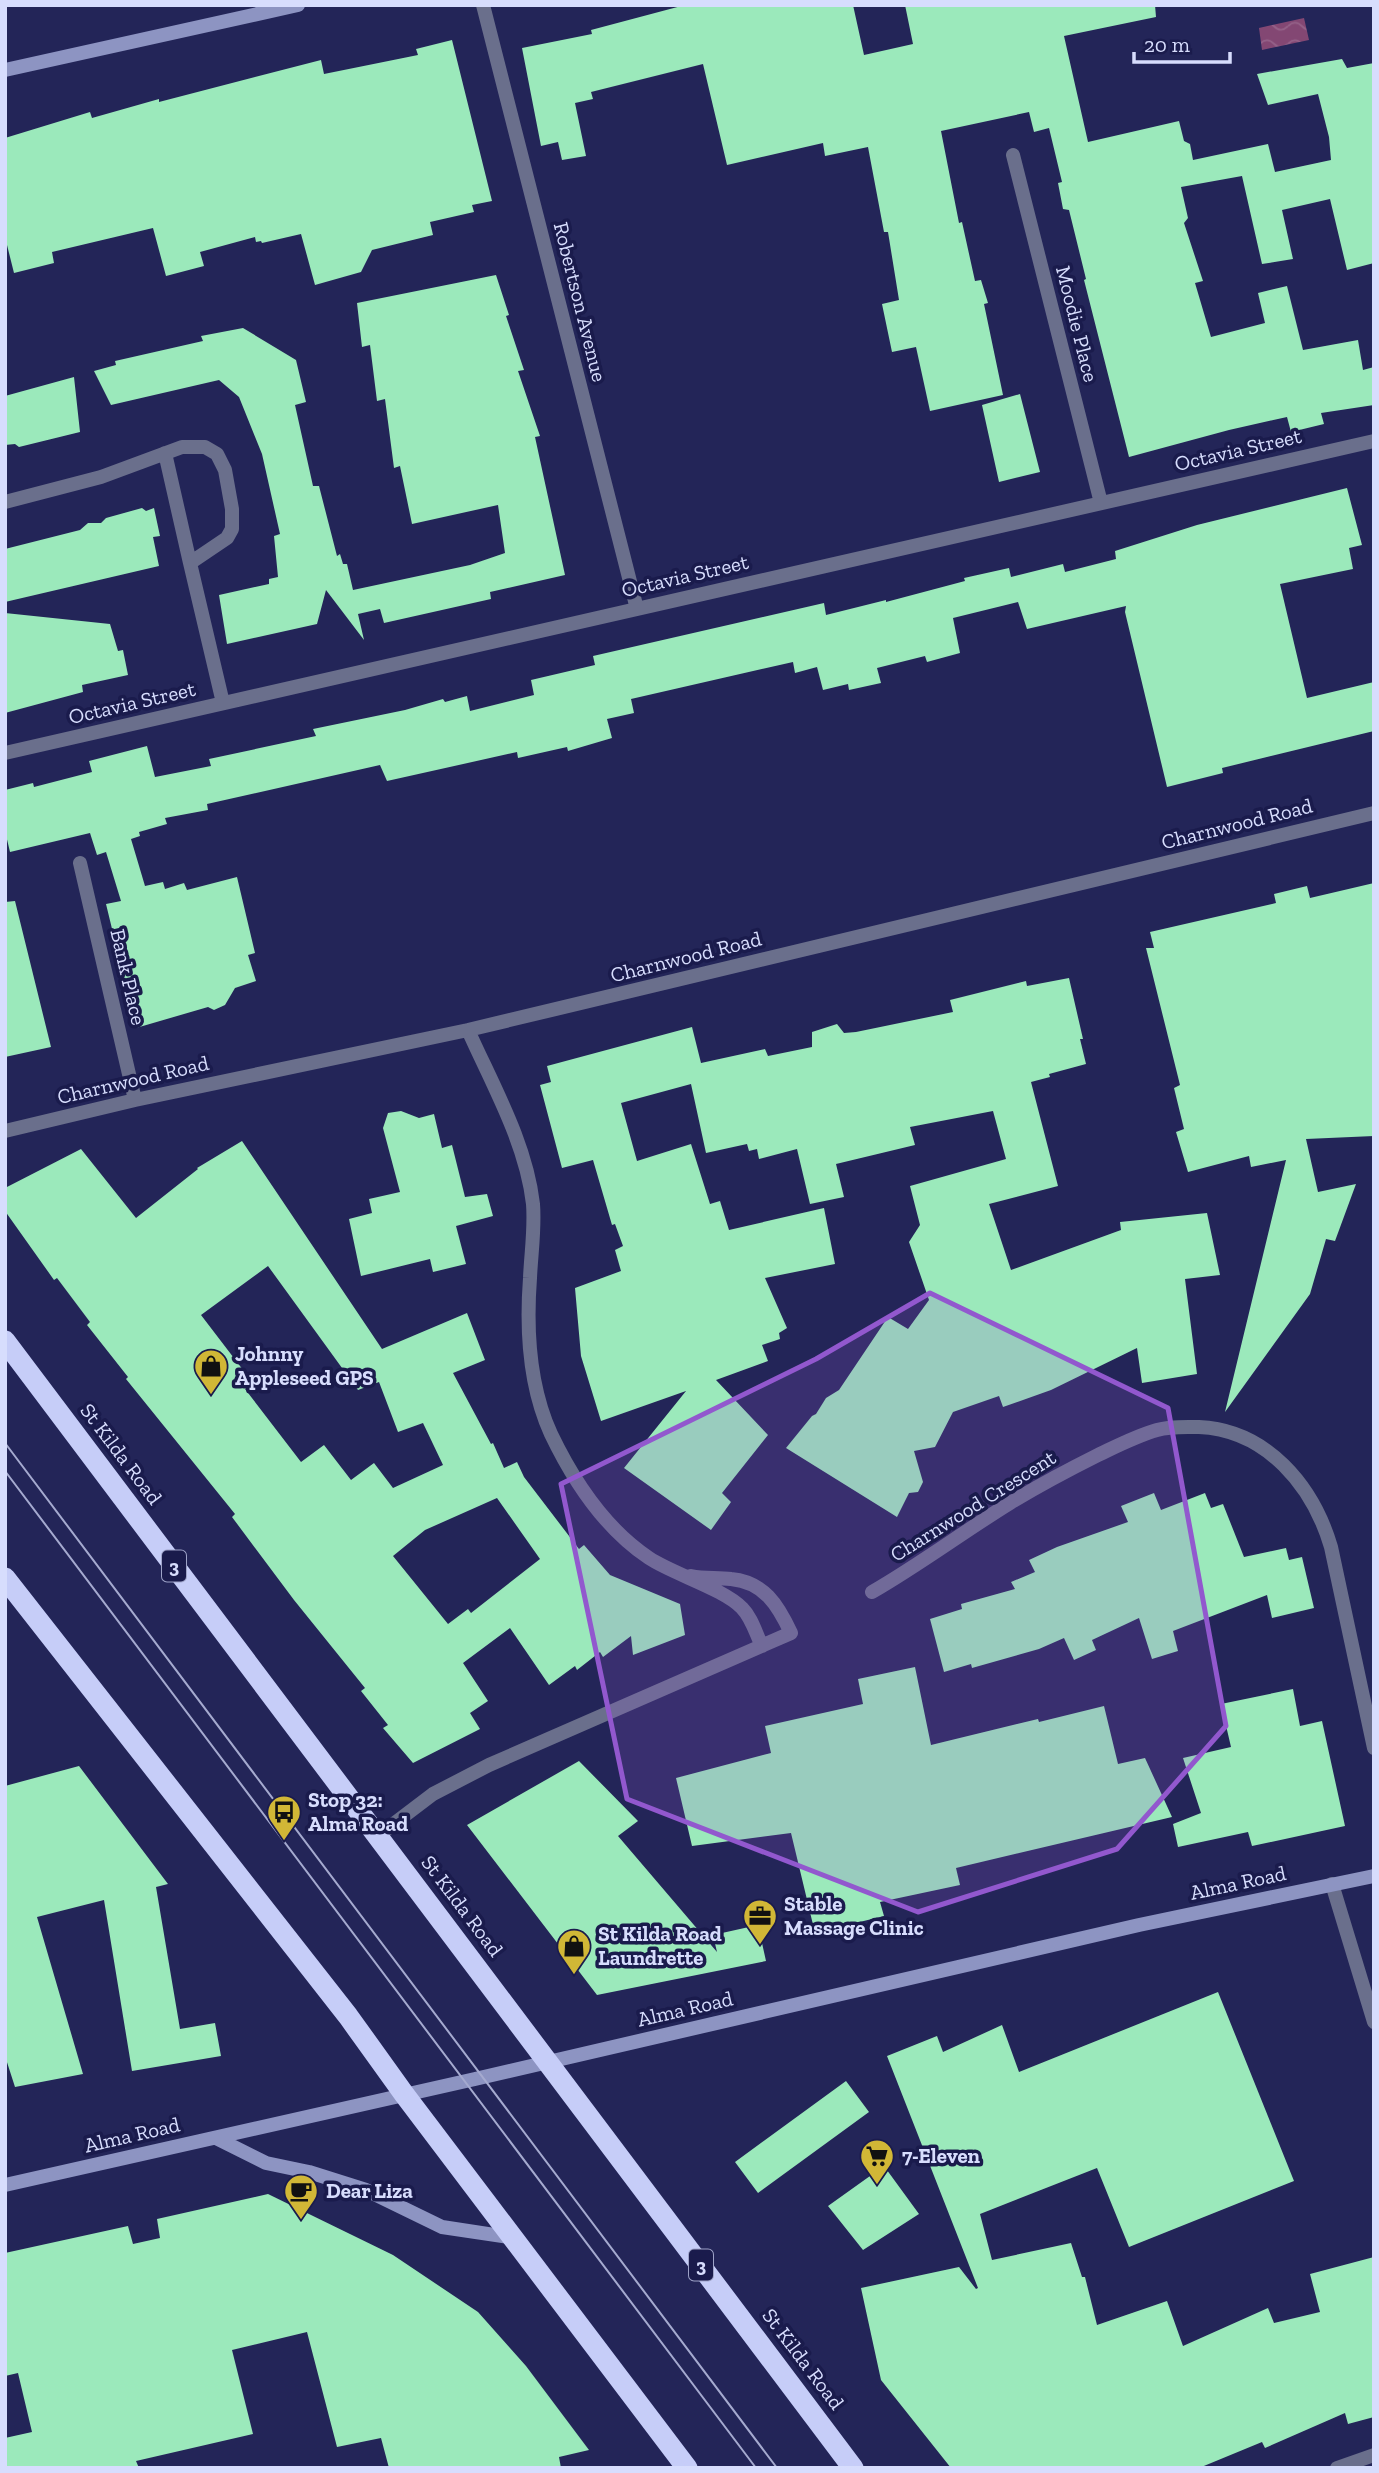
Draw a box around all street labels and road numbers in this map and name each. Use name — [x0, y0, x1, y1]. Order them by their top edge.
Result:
street label: Robertson Avenue — [549, 219, 612, 385]
street label: Moodie Place — [1051, 263, 1104, 385]
street label: Octavia Street — [1172, 423, 1304, 476]
street label: Octavia Street — [619, 549, 751, 602]
street label: Octavia Street — [66, 676, 198, 729]
street label: Charnwood Road — [1159, 793, 1315, 854]
street label: Bank Place — [105, 926, 152, 1028]
street label: Charnwood Road — [608, 926, 764, 987]
street label: Charnwood Road — [55, 1050, 212, 1109]
street label: St Kilda Road — [75, 1398, 168, 1510]
street label: Charnwood Crescent — [885, 1444, 1060, 1567]
road number: 3 — [162, 1550, 186, 1582]
street label: St Kilda Road — [416, 1850, 509, 1962]
street label: Alma Road — [1188, 1860, 1289, 1905]
street label: Alma Road — [635, 1985, 736, 2032]
street label: Alma Road — [82, 2111, 183, 2158]
road number: 3 — [689, 2250, 713, 2280]
street label: St Kilda Road — [757, 2303, 850, 2415]

